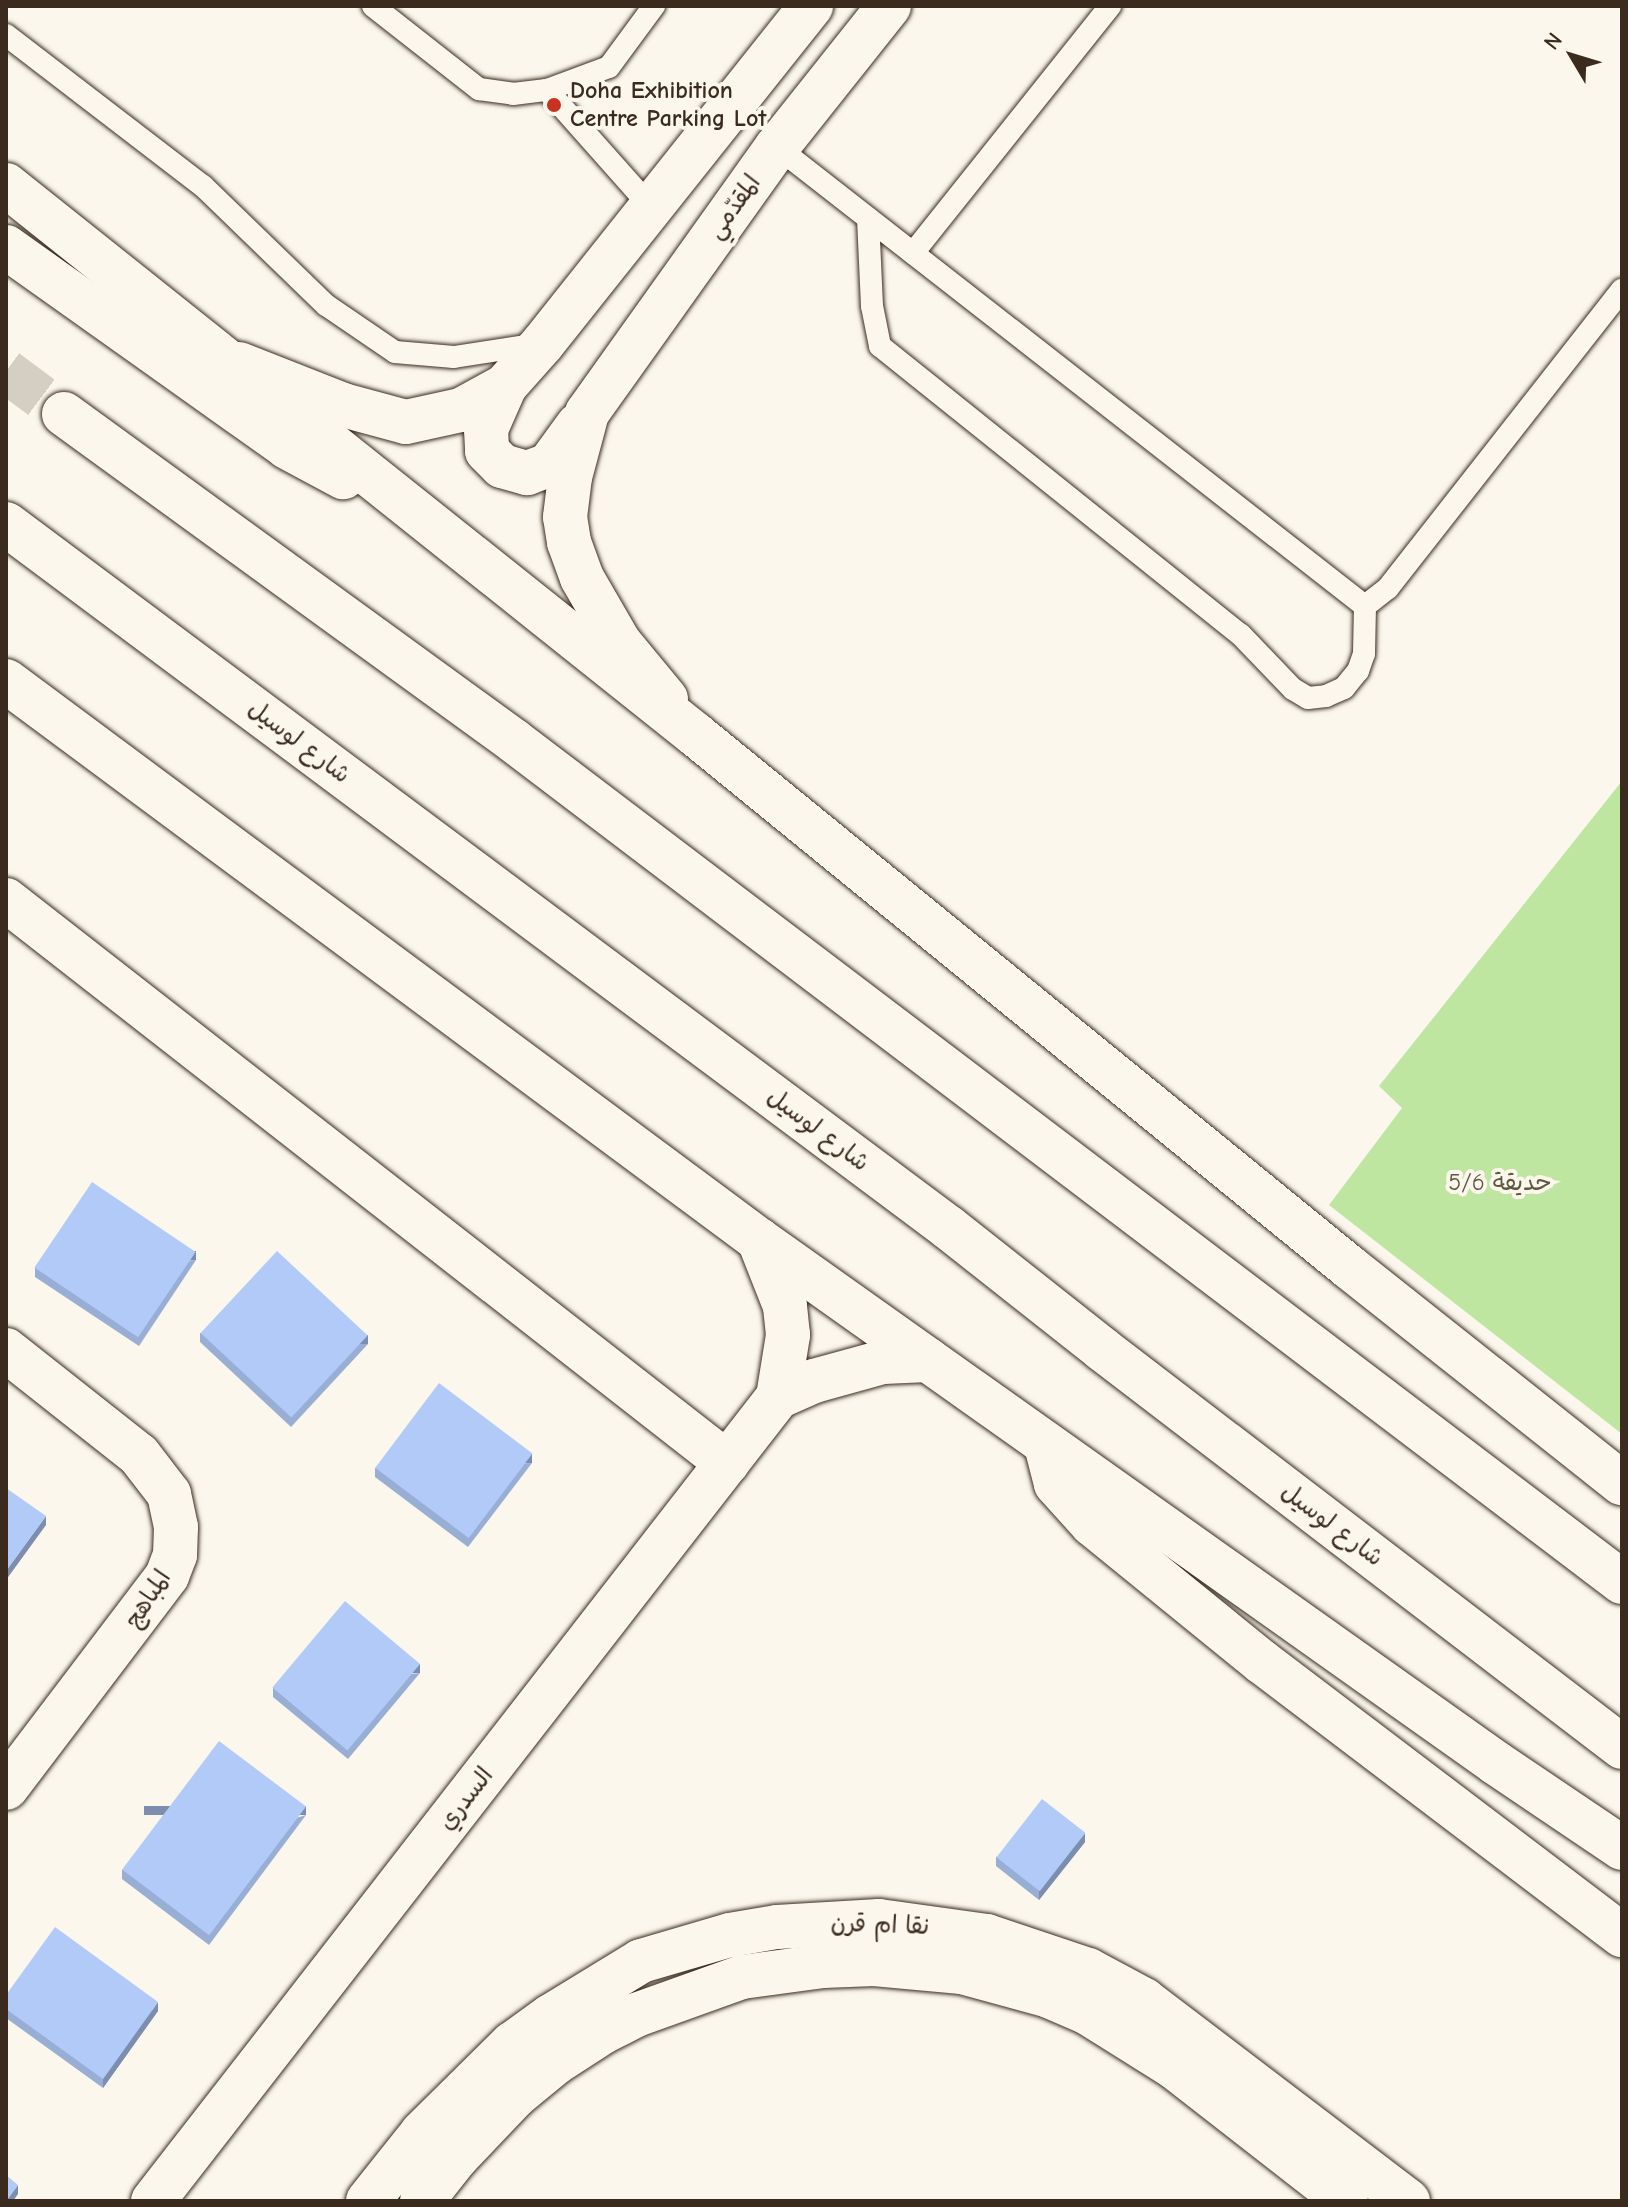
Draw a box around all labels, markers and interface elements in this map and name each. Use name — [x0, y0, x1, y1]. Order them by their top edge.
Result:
north arrow — [1532, 16, 1612, 96]
text: N — [1538, 28, 1568, 55]
place label: Doha Exhibition Centre Parking Lot — [570, 77, 766, 133]
marker: Doha Exhibition Centre Parking Lot — [545, 96, 563, 114]
street label: المقدّمي — [701, 169, 767, 245]
street label: شارع لوسيل — [242, 694, 356, 790]
street label: شارع لوسيل — [761, 1082, 875, 1178]
park label: حديقة 5/6 — [1448, 1169, 1552, 1197]
street label: شارع لوسيل — [1275, 1477, 1389, 1573]
street label: المباهج — [119, 1565, 177, 1633]
street label: السدري — [433, 1762, 499, 1836]
street label: نقا ام قرن — [830, 1909, 930, 1941]

